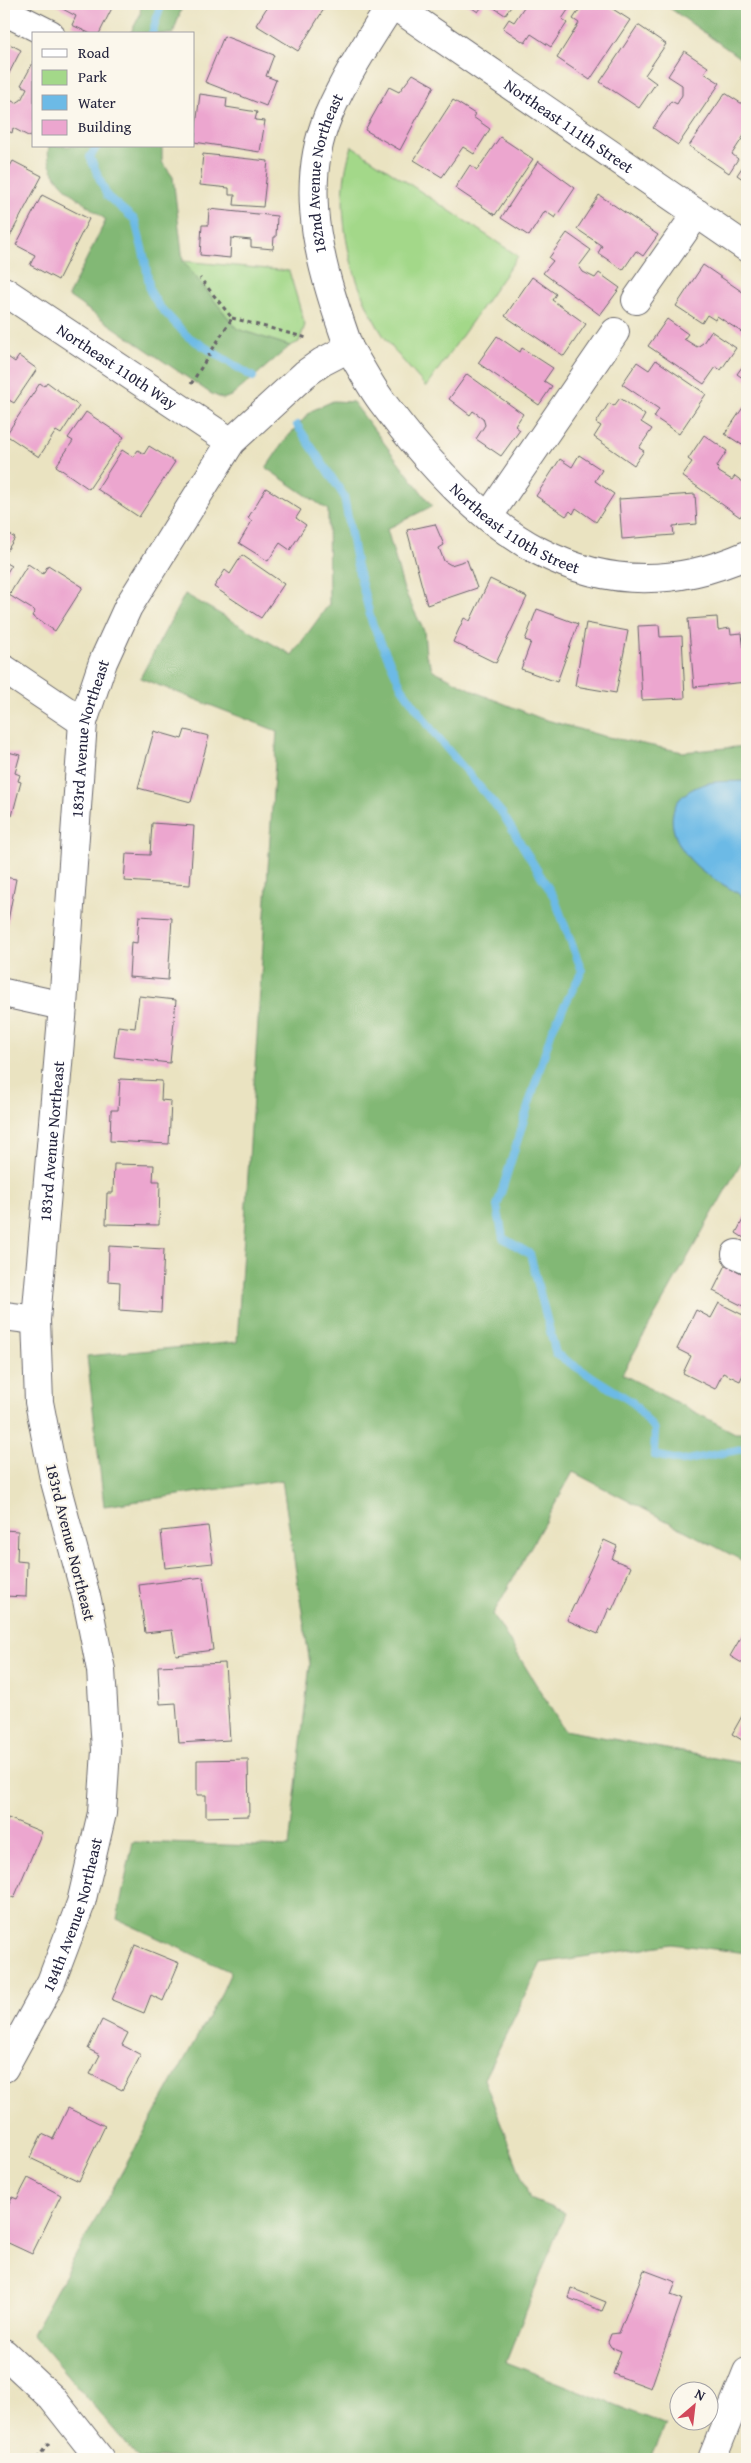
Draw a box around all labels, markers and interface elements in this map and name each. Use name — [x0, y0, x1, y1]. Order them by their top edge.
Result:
legend — [32, 32, 195, 148]
text: Road — [78, 42, 109, 63]
text: Park — [78, 66, 107, 87]
street label: Northeast 111th Street — [500, 73, 639, 179]
street label: 182nd Avenue Northeast — [301, 89, 349, 256]
text: Water — [78, 92, 116, 113]
text: Building — [78, 116, 132, 137]
street label: Northeast 110th Way — [52, 317, 182, 415]
street label: Northeast 110th Street — [444, 477, 583, 580]
street label: 183rd Avenue Northeast — [64, 656, 115, 819]
street label: 183rd Avenue Northeast — [33, 1059, 70, 1223]
street label: 183rd Avenue Northeast — [40, 1461, 102, 1623]
street label: 184th Avenue Northeast — [36, 1835, 108, 1996]
north arrow — [668, 2380, 718, 2430]
text: N — [691, 2383, 709, 2406]

